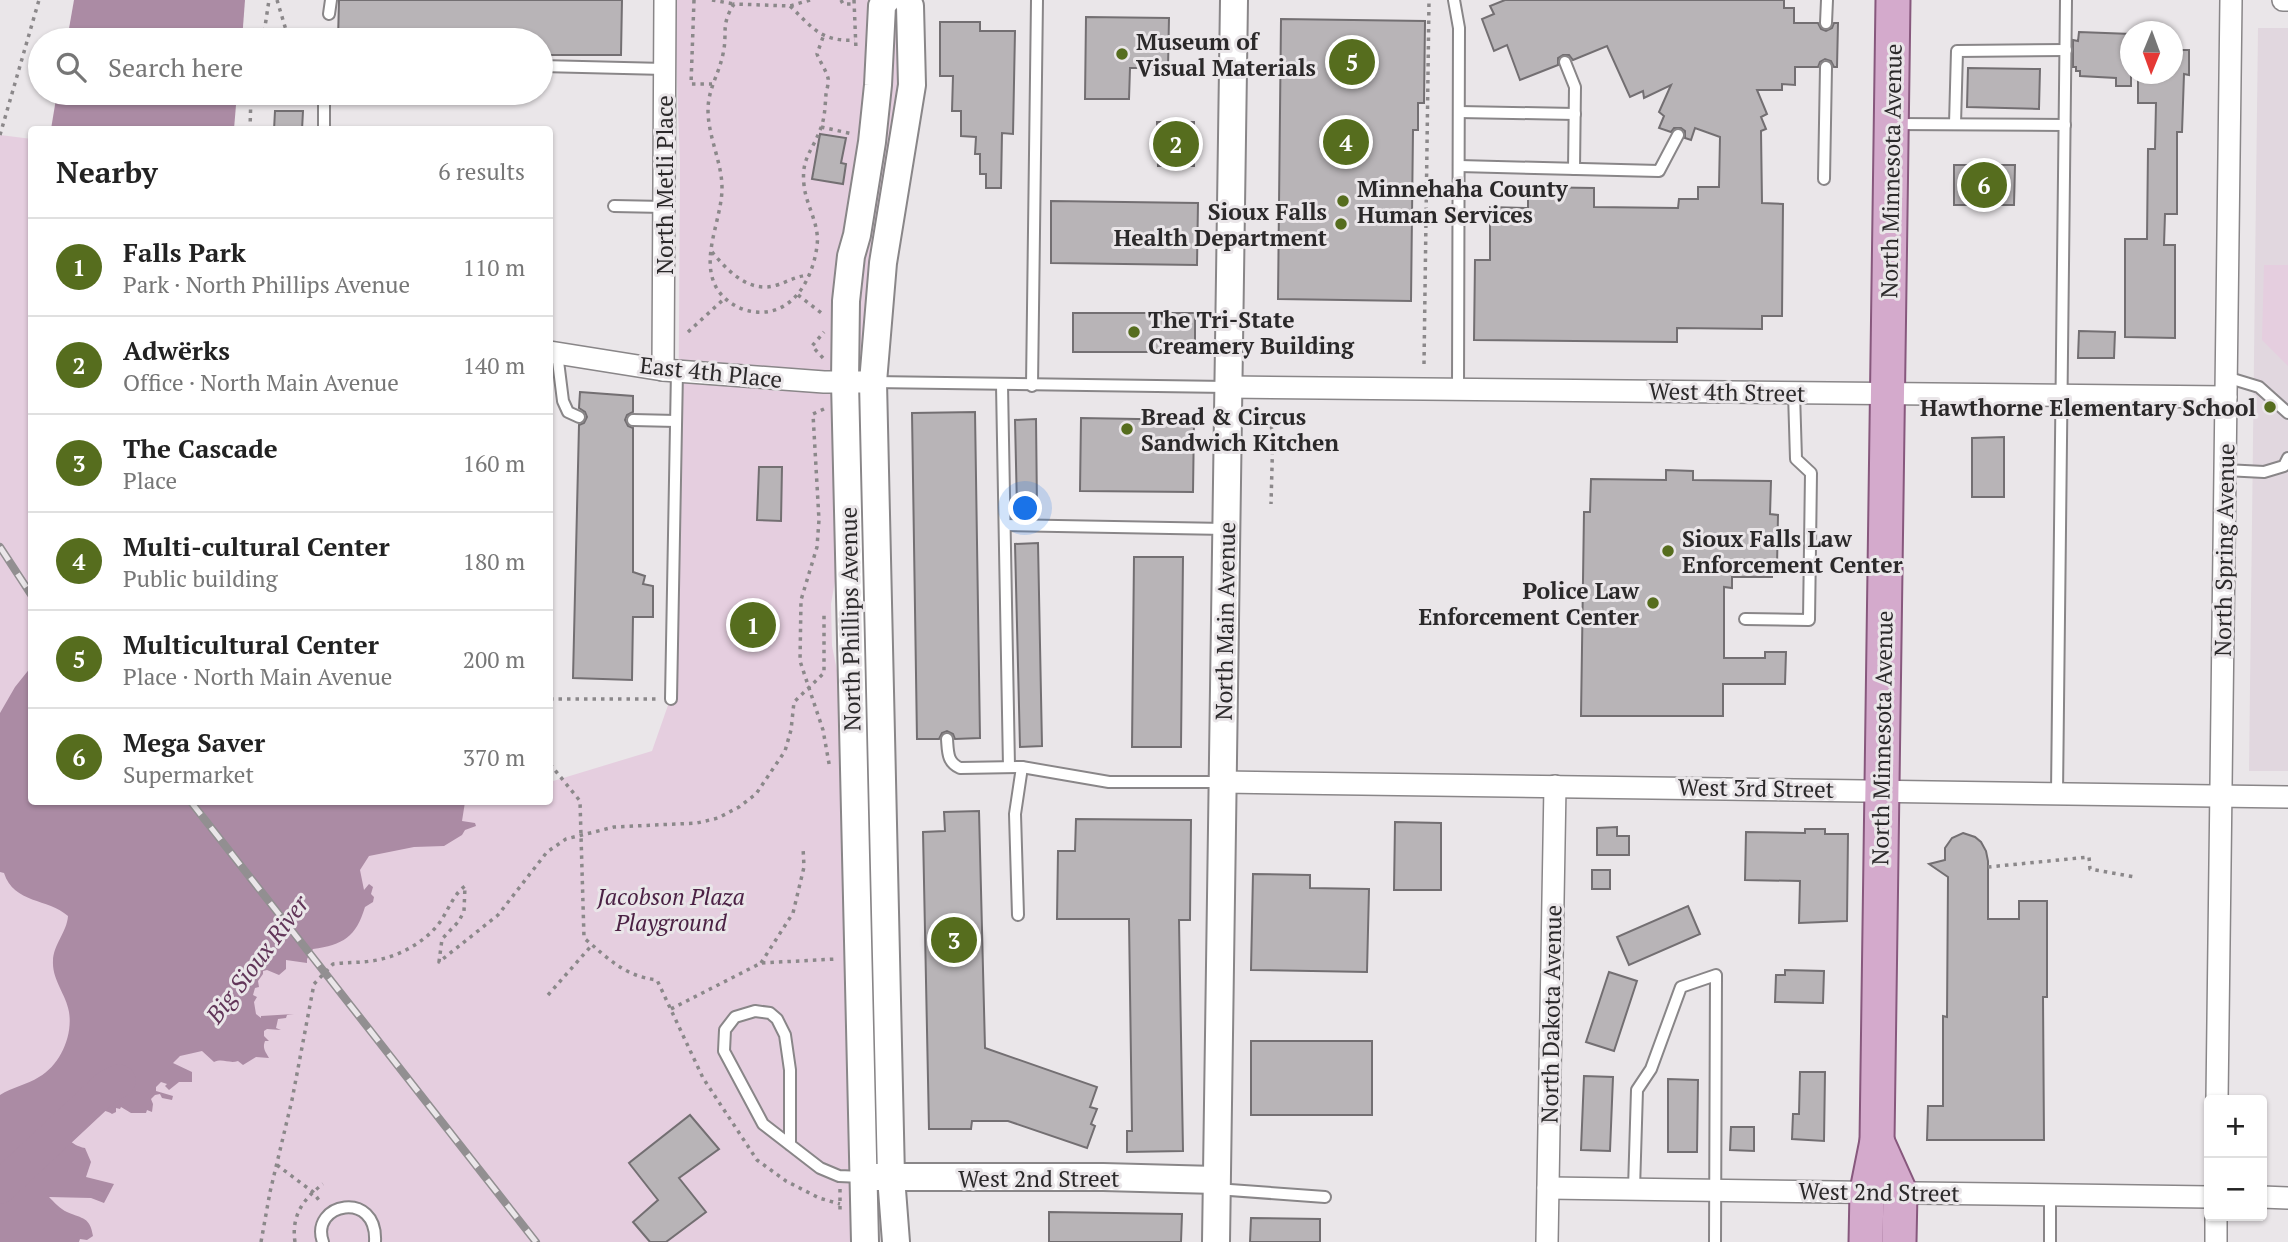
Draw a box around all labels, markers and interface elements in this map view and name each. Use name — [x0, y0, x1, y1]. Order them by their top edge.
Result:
north arrow — [2120, 21, 2183, 84]
place label: Museum of Visual Materials — [1136, 26, 1316, 83]
search box — [28, 28, 553, 105]
pin: 5 — [1329, 36, 1375, 88]
street label: North Minnesota Avenue — [1873, 43, 1909, 299]
marker: Museum of Visual Materials — [1114, 46, 1130, 62]
icon: search — [52, 48, 90, 86]
text: Search here — [108, 50, 243, 84]
street label: North Metli Place — [649, 95, 680, 275]
pin: 4 — [1323, 116, 1369, 168]
pin: 2 — [1153, 118, 1199, 170]
text: Nearby — [56, 152, 158, 192]
text: 6 results — [438, 156, 525, 187]
pin: 6 — [1961, 159, 2007, 211]
place label: Minnehaha County Human Services — [1357, 173, 1569, 230]
marker: Minnehaha County Human Services — [1335, 193, 1351, 209]
place label: Sioux Falls Health Department — [1114, 196, 1327, 253]
marker: Sioux Falls Health Department — [1333, 216, 1349, 232]
text: Falls Park — [123, 235, 246, 269]
text: 1 — [73, 252, 86, 283]
text: 110 m — [463, 252, 525, 283]
text: Park · North Phillips Avenue — [123, 269, 410, 300]
place label: The Tri-State Creamery Building — [1148, 304, 1355, 361]
marker: The Tri-State Creamery Building — [1126, 324, 1142, 340]
text: Adwёrks — [123, 333, 230, 367]
street label: East 4th Place — [638, 349, 784, 395]
text: 2 — [73, 350, 86, 381]
text: 140 m — [463, 350, 525, 381]
text: Office · North Main Avenue — [123, 367, 399, 398]
street label: West 4th Street — [1648, 375, 1806, 409]
place label: Hawthorne Elementary School — [1920, 392, 2256, 423]
marker: Hawthorne Elementary School — [2262, 399, 2278, 415]
place label: Bread & Circus Sandwich Kitchen — [1141, 401, 1339, 458]
marker: Bread & Circus Sandwich Kitchen — [1119, 421, 1135, 437]
text: The Cascade — [123, 431, 278, 465]
street label: North Spring Avenue — [2207, 443, 2241, 657]
text: 3 — [73, 448, 86, 479]
text: 160 m — [463, 448, 525, 479]
text: Place — [123, 465, 177, 496]
your location — [1008, 491, 1042, 525]
street label: North Phillips Avenue — [833, 507, 867, 731]
street label: North Main Avenue — [1208, 521, 1242, 721]
place label: Sioux Falls Law Enforcement Center — [1682, 523, 1903, 580]
text: Multi-cultural Center — [123, 529, 390, 563]
marker: Sioux Falls Law Enforcement Center — [1660, 543, 1676, 559]
text: 4 — [73, 546, 86, 577]
text: 180 m — [463, 546, 525, 577]
text: Public building — [123, 563, 278, 594]
place label: Police Law Enforcement Center — [1418, 575, 1640, 632]
marker: Police Law Enforcement Center — [1645, 595, 1661, 611]
pin: 1 — [730, 599, 776, 651]
street label: North Minnesota Avenue — [1864, 610, 1900, 866]
text: Multicultural Center — [123, 627, 379, 661]
text: 5 — [73, 644, 86, 675]
text: 200 m — [463, 644, 525, 675]
text: Place · North Main Avenue — [123, 661, 392, 692]
text: Mega Saver — [123, 725, 265, 759]
text: 6 — [73, 742, 86, 773]
text: 370 m — [463, 742, 525, 773]
text: Supermarket — [123, 759, 254, 790]
street label: West 3rd Street — [1678, 771, 1835, 805]
park label: Jacobson Plaza Playground — [596, 881, 745, 938]
water label: Big Sioux River — [198, 887, 317, 1030]
street label: North Dakota Avenue — [1534, 904, 1568, 1124]
pin: 3 — [931, 914, 977, 966]
map controls — [2204, 1095, 2267, 1221]
button: + — [2204, 1095, 2267, 1158]
button: − — [2204, 1158, 2267, 1221]
street label: West 2nd Street — [958, 1163, 1120, 1194]
street label: West 2nd Street — [1798, 1175, 1960, 1209]

